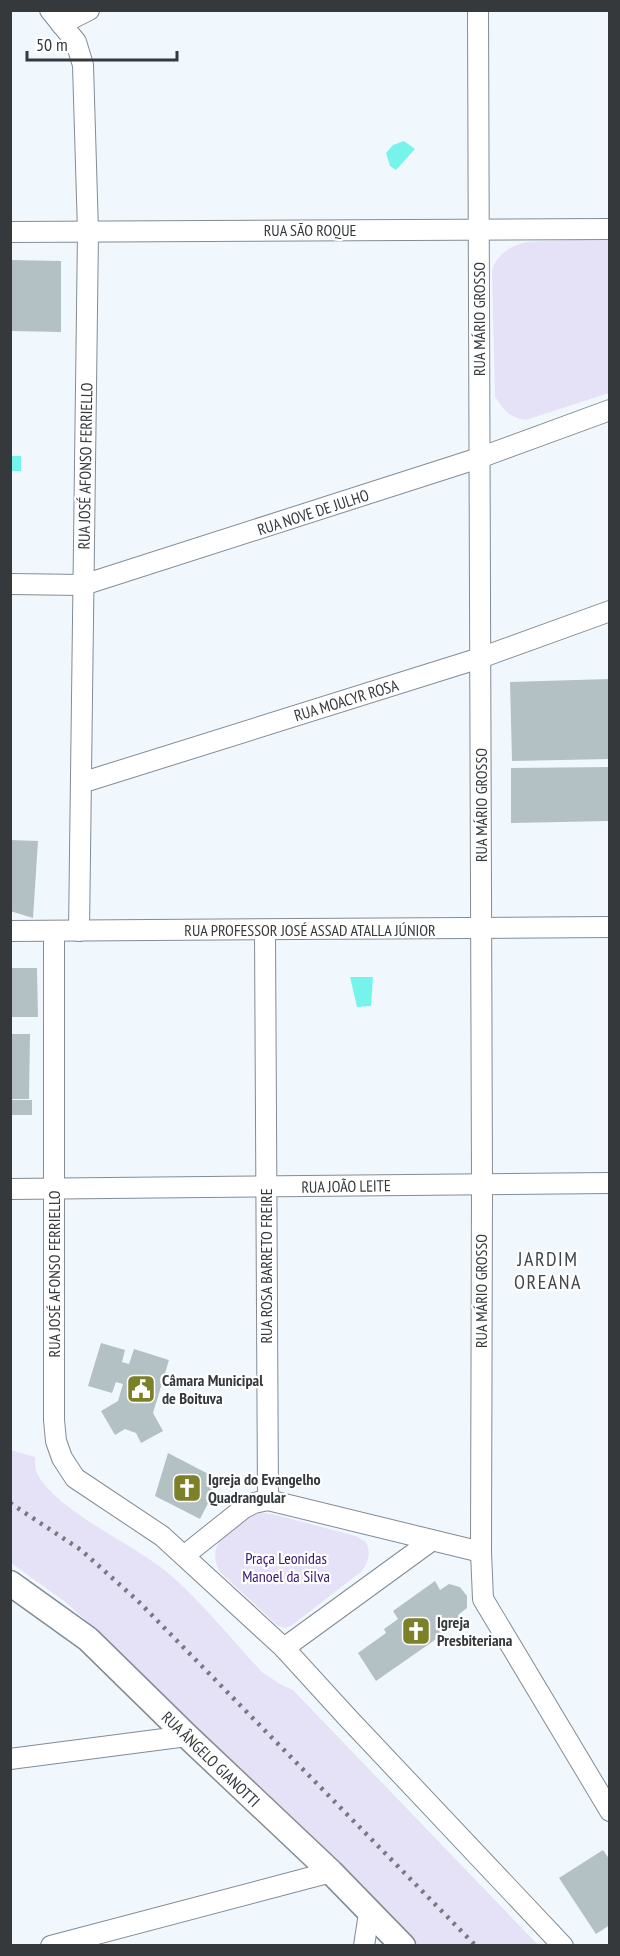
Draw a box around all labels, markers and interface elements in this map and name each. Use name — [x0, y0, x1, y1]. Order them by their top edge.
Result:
scale bar — [27, 24, 177, 62]
text: 50 m — [36, 33, 68, 56]
street label: RUA SÃO ROQUE — [264, 220, 356, 240]
street label: RUA MÁRIO GROSSO — [469, 262, 489, 376]
street label: RUA JOSÉ AFONSO FERRIELLO — [74, 382, 96, 550]
street label: RUA NOVE DE JULHO — [255, 485, 371, 539]
street label: RUA MOACYR ROSA — [291, 675, 401, 725]
street label: RUA MÁRIO GROSSO — [471, 748, 491, 862]
street label: RUA PROFESSOR JOSÉ ASSAD ATALLA JÚNIOR — [184, 920, 436, 940]
street label: RUA JOÃO LEITE — [301, 1175, 391, 1197]
street label: RUA ROSA BARRETO FREIRE — [256, 1188, 276, 1344]
street label: RUA JOSÉ AFONSO FERRIELLO — [44, 1190, 64, 1357]
street label: RUA MÁRIO GROSSO — [471, 1234, 491, 1348]
district label: JARDIM OREANA — [514, 1246, 582, 1295]
place label: Câmara Municipal de Boituva — [162, 1370, 263, 1408]
public building icon: Câmara Municipal de Boituva — [125, 1373, 157, 1405]
place label: Igreja do Evangelho Quadrangular — [208, 1469, 321, 1507]
church icon: Igreja do Evangelho Quadrangular — [171, 1472, 203, 1504]
park label: Praça Leonidas Manoel da Silva — [242, 1548, 330, 1586]
place label: Igreja Presbiteriana — [437, 1612, 513, 1650]
church icon: Igreja Presbiteriana — [400, 1615, 432, 1647]
street label: RUA ÂNGELO GIANOTTI — [158, 1707, 264, 1811]

